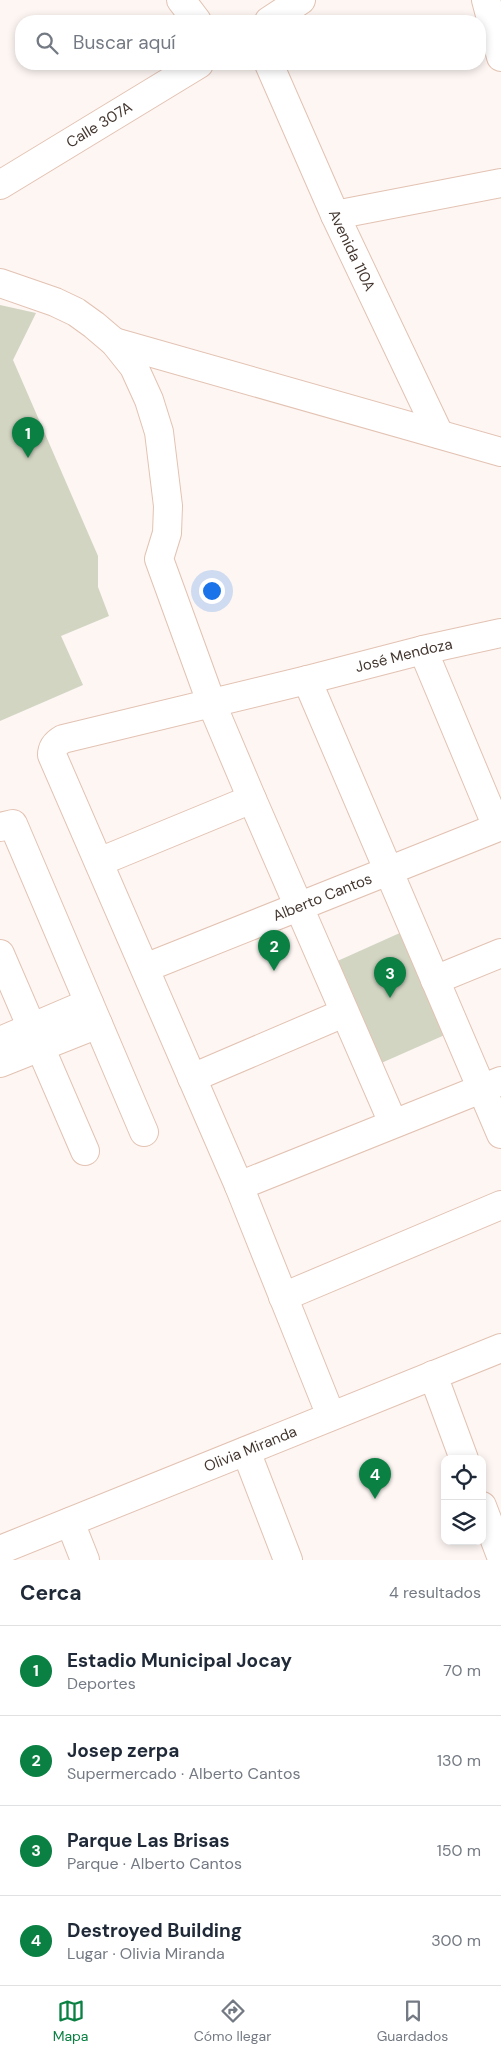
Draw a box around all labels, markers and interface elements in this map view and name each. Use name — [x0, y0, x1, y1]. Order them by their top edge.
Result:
search box — [15, 15, 486, 70]
icon: search — [33, 29, 61, 57]
text: Buscar aquí — [73, 30, 176, 55]
street label: Calle 307A — [62, 97, 136, 152]
street label: Avenida 110A — [324, 207, 380, 295]
pin: 1 — [12, 417, 44, 458]
your location — [199, 578, 225, 604]
street label: José Mendoza — [353, 634, 454, 677]
street label: Alberto Cantos — [270, 868, 375, 926]
pin: 2 — [258, 930, 290, 971]
pin: 3 — [374, 957, 406, 998]
street label: Olivia Miranda — [201, 1421, 300, 1477]
map controls — [441, 1455, 486, 1545]
button: locate — [441, 1455, 486, 1500]
pin: 4 — [359, 1458, 391, 1499]
button: layers — [441, 1500, 486, 1545]
text: Cerca — [20, 1579, 82, 1607]
text: 4 resultados — [389, 1582, 481, 1603]
text: Estadio Municipal Jocay — [67, 1648, 292, 1673]
text: 1 — [33, 1660, 39, 1681]
text: 70 m — [443, 1660, 481, 1681]
text: Deportes — [67, 1673, 136, 1694]
text: Josep zerpa — [67, 1738, 179, 1763]
text: 2 — [31, 1750, 41, 1771]
text: 130 m — [437, 1750, 481, 1771]
text: Supermercado · Alberto Cantos — [67, 1763, 300, 1784]
text: Parque Las Brisas — [67, 1828, 230, 1853]
text: 3 — [31, 1840, 41, 1861]
text: 150 m — [437, 1840, 481, 1861]
text: Parque · Alberto Cantos — [67, 1853, 242, 1874]
text: Destroyed Building — [67, 1918, 242, 1943]
text: 4 — [31, 1930, 41, 1951]
text: 300 m — [431, 1930, 481, 1951]
text: Lugar · Olivia Miranda — [67, 1943, 225, 1964]
tab: Mapa — [53, 1997, 88, 2045]
tab: Cómo llegar — [194, 1997, 271, 2045]
tab: Guardados — [377, 1997, 448, 2045]

